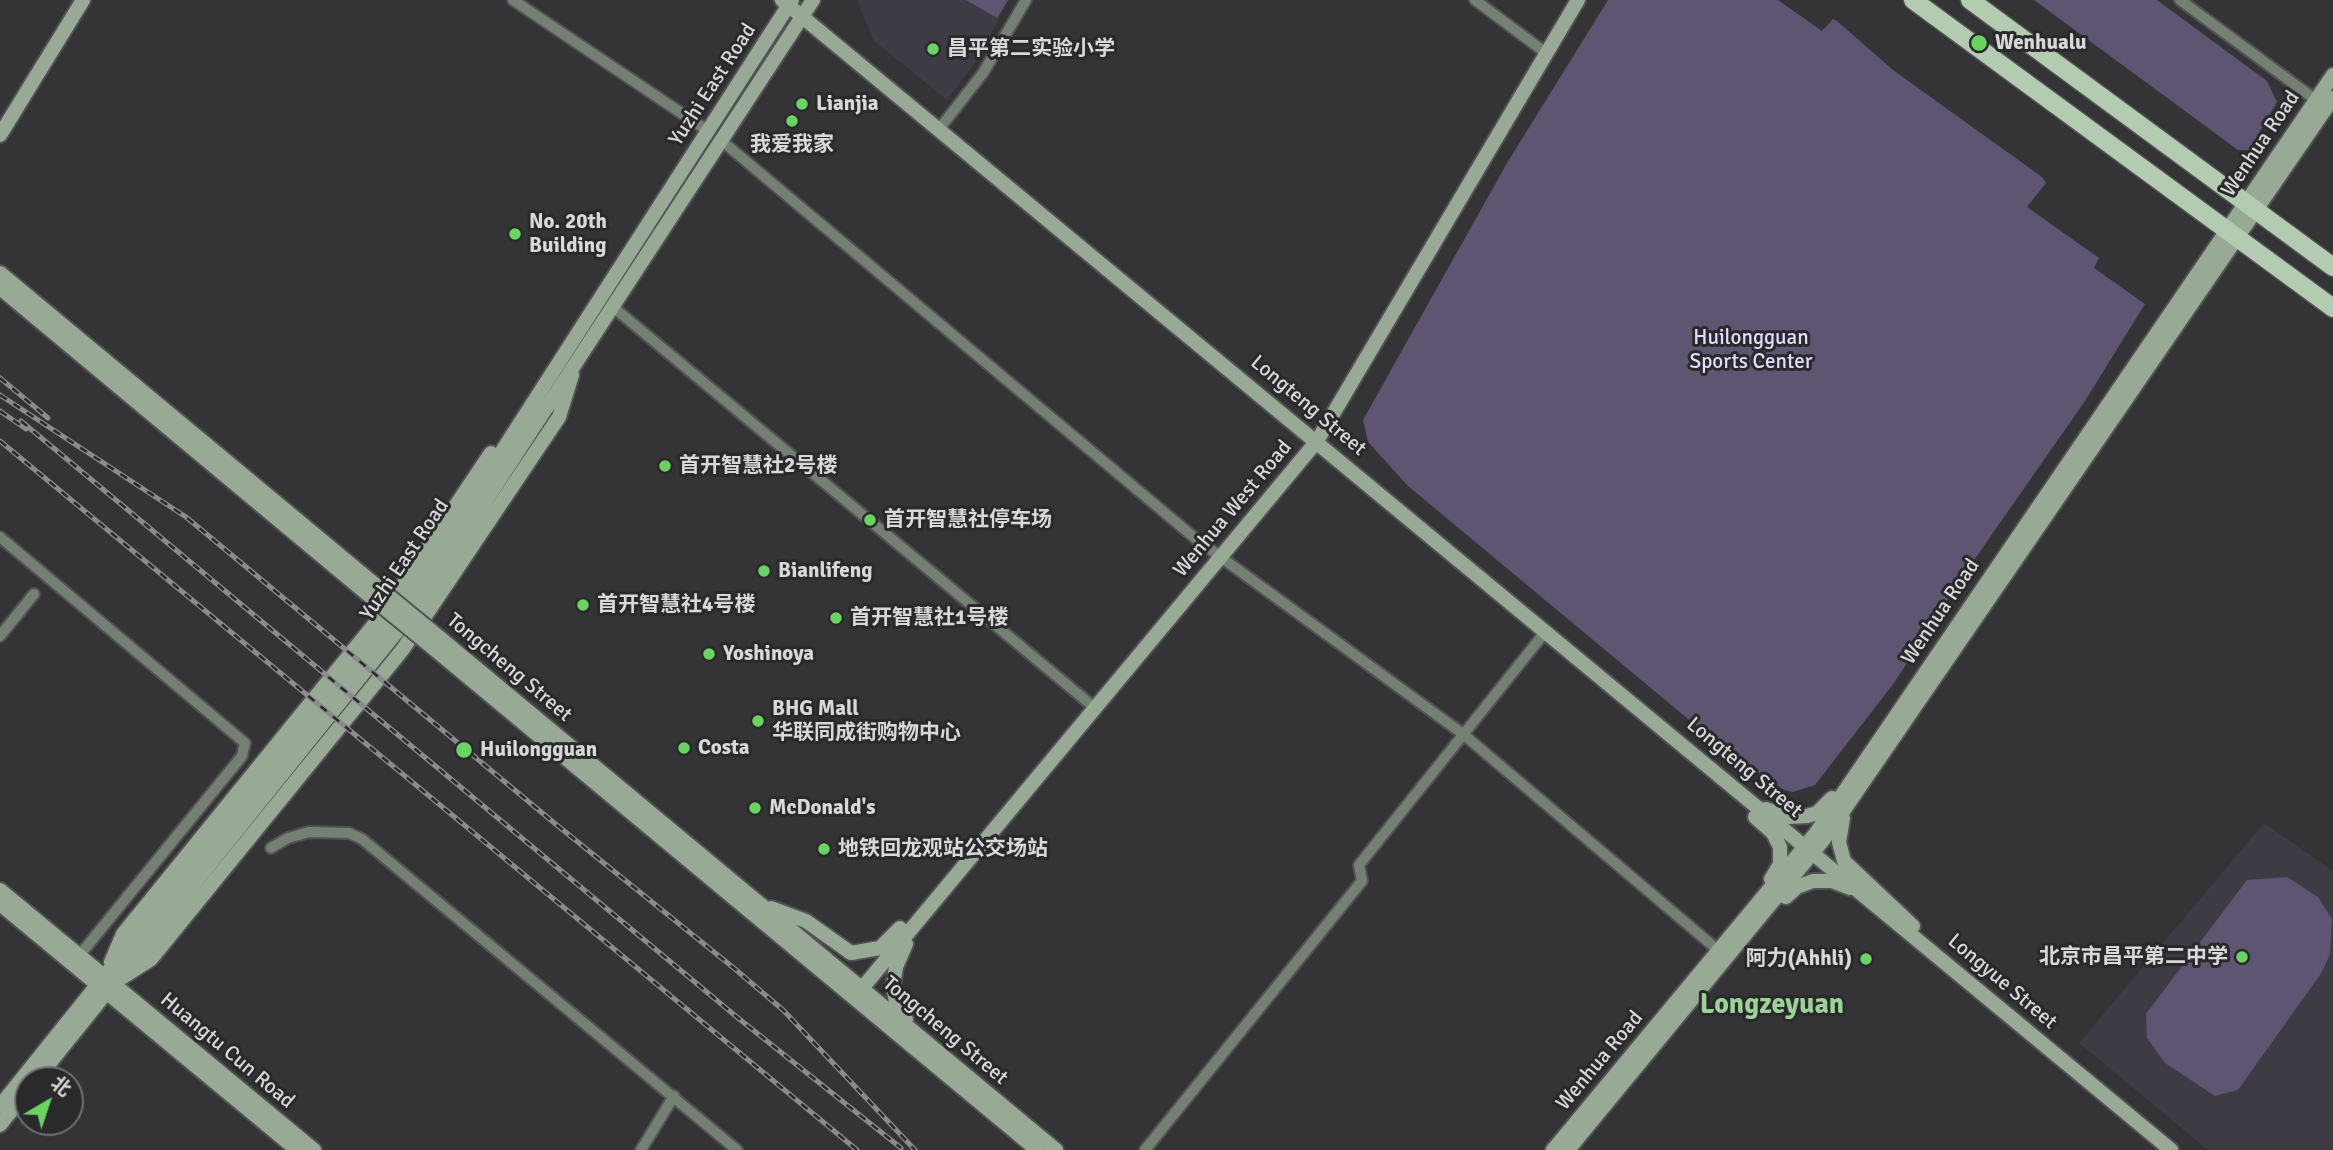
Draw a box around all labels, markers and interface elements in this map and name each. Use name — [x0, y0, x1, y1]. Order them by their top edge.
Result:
street label: Yuzhi East Road — [664, 19, 762, 151]
place label: Wenhualu — [1995, 30, 2087, 56]
marker: Wenhualu — [1969, 33, 1989, 53]
place label: 昌平第二实验小学 — [947, 36, 1115, 62]
marker: 昌平第二实验小学 — [925, 41, 941, 57]
street label: Wenhua Road — [2216, 86, 2306, 202]
place label: Lianjia — [816, 91, 879, 117]
marker: Lianjia — [794, 96, 810, 112]
marker: 我爱我家 — [784, 113, 800, 129]
place label: 我爱我家 — [750, 132, 834, 158]
place label: No. 20th Building — [529, 209, 607, 259]
marker: No. 20th Building — [507, 226, 523, 242]
park label: Huilongguan Sports Center — [1690, 325, 1812, 375]
street label: Longteng Street — [1245, 350, 1371, 462]
street label: Wenhua West Road — [1168, 435, 1298, 583]
place label: 首开智慧社2号楼 — [679, 453, 837, 479]
marker: 首开智慧社2号楼 — [657, 458, 673, 474]
street label: Yuzhi East Road — [355, 495, 455, 625]
place label: 首开智慧社停车场 — [884, 507, 1052, 533]
marker: 首开智慧社停车场 — [862, 512, 878, 528]
street label: Wenhua Road — [1896, 554, 1986, 670]
place label: Bianlifeng — [778, 558, 873, 584]
marker: Bianlifeng — [756, 563, 772, 579]
place label: 首开智慧社4号楼 — [597, 592, 755, 618]
marker: 首开智慧社4号楼 — [575, 597, 591, 613]
place label: 首开智慧社1号楼 — [850, 605, 1008, 631]
street label: Tongcheng Street — [441, 608, 577, 728]
marker: 首开智慧社1号楼 — [828, 610, 844, 626]
place label: Yoshinoya — [723, 641, 814, 667]
marker: Yoshinoya — [701, 646, 717, 662]
place label: BHG Mall 华联同成街购物中心 — [772, 696, 961, 746]
street label: Longteng Street — [1681, 712, 1807, 824]
marker: BHG Mall 华联同成街购物中心 — [750, 713, 766, 729]
place label: Costa — [698, 735, 750, 761]
place label: Huilongguan — [480, 737, 597, 763]
marker: Huilongguan — [454, 740, 474, 760]
marker: Costa — [676, 740, 692, 756]
place label: McDonald's — [769, 795, 876, 821]
marker: McDonald's — [747, 800, 763, 816]
place label: 地铁回龙观站公交场站 — [838, 836, 1048, 862]
marker: 地铁回龙观站公交场站 — [816, 841, 832, 857]
street label: Longyue Street — [1942, 929, 2062, 1035]
place label: 北京市昌平第二中学 — [2039, 944, 2228, 970]
place label: 阿力(Ahhli) — [1745, 946, 1852, 972]
marker: 北京市昌平第二中学 — [2234, 949, 2250, 965]
marker: 阿力(Ahhli) — [1858, 951, 1874, 967]
street label: Tongcheng Street — [877, 971, 1013, 1091]
street label: Huangtu Cun Road — [155, 988, 299, 1114]
district label: Longzeyuan — [1700, 989, 1844, 1023]
street label: Wenhua Road — [1551, 1006, 1649, 1116]
north arrow — [14, 1066, 84, 1136]
text: 北 — [46, 1071, 76, 1102]

